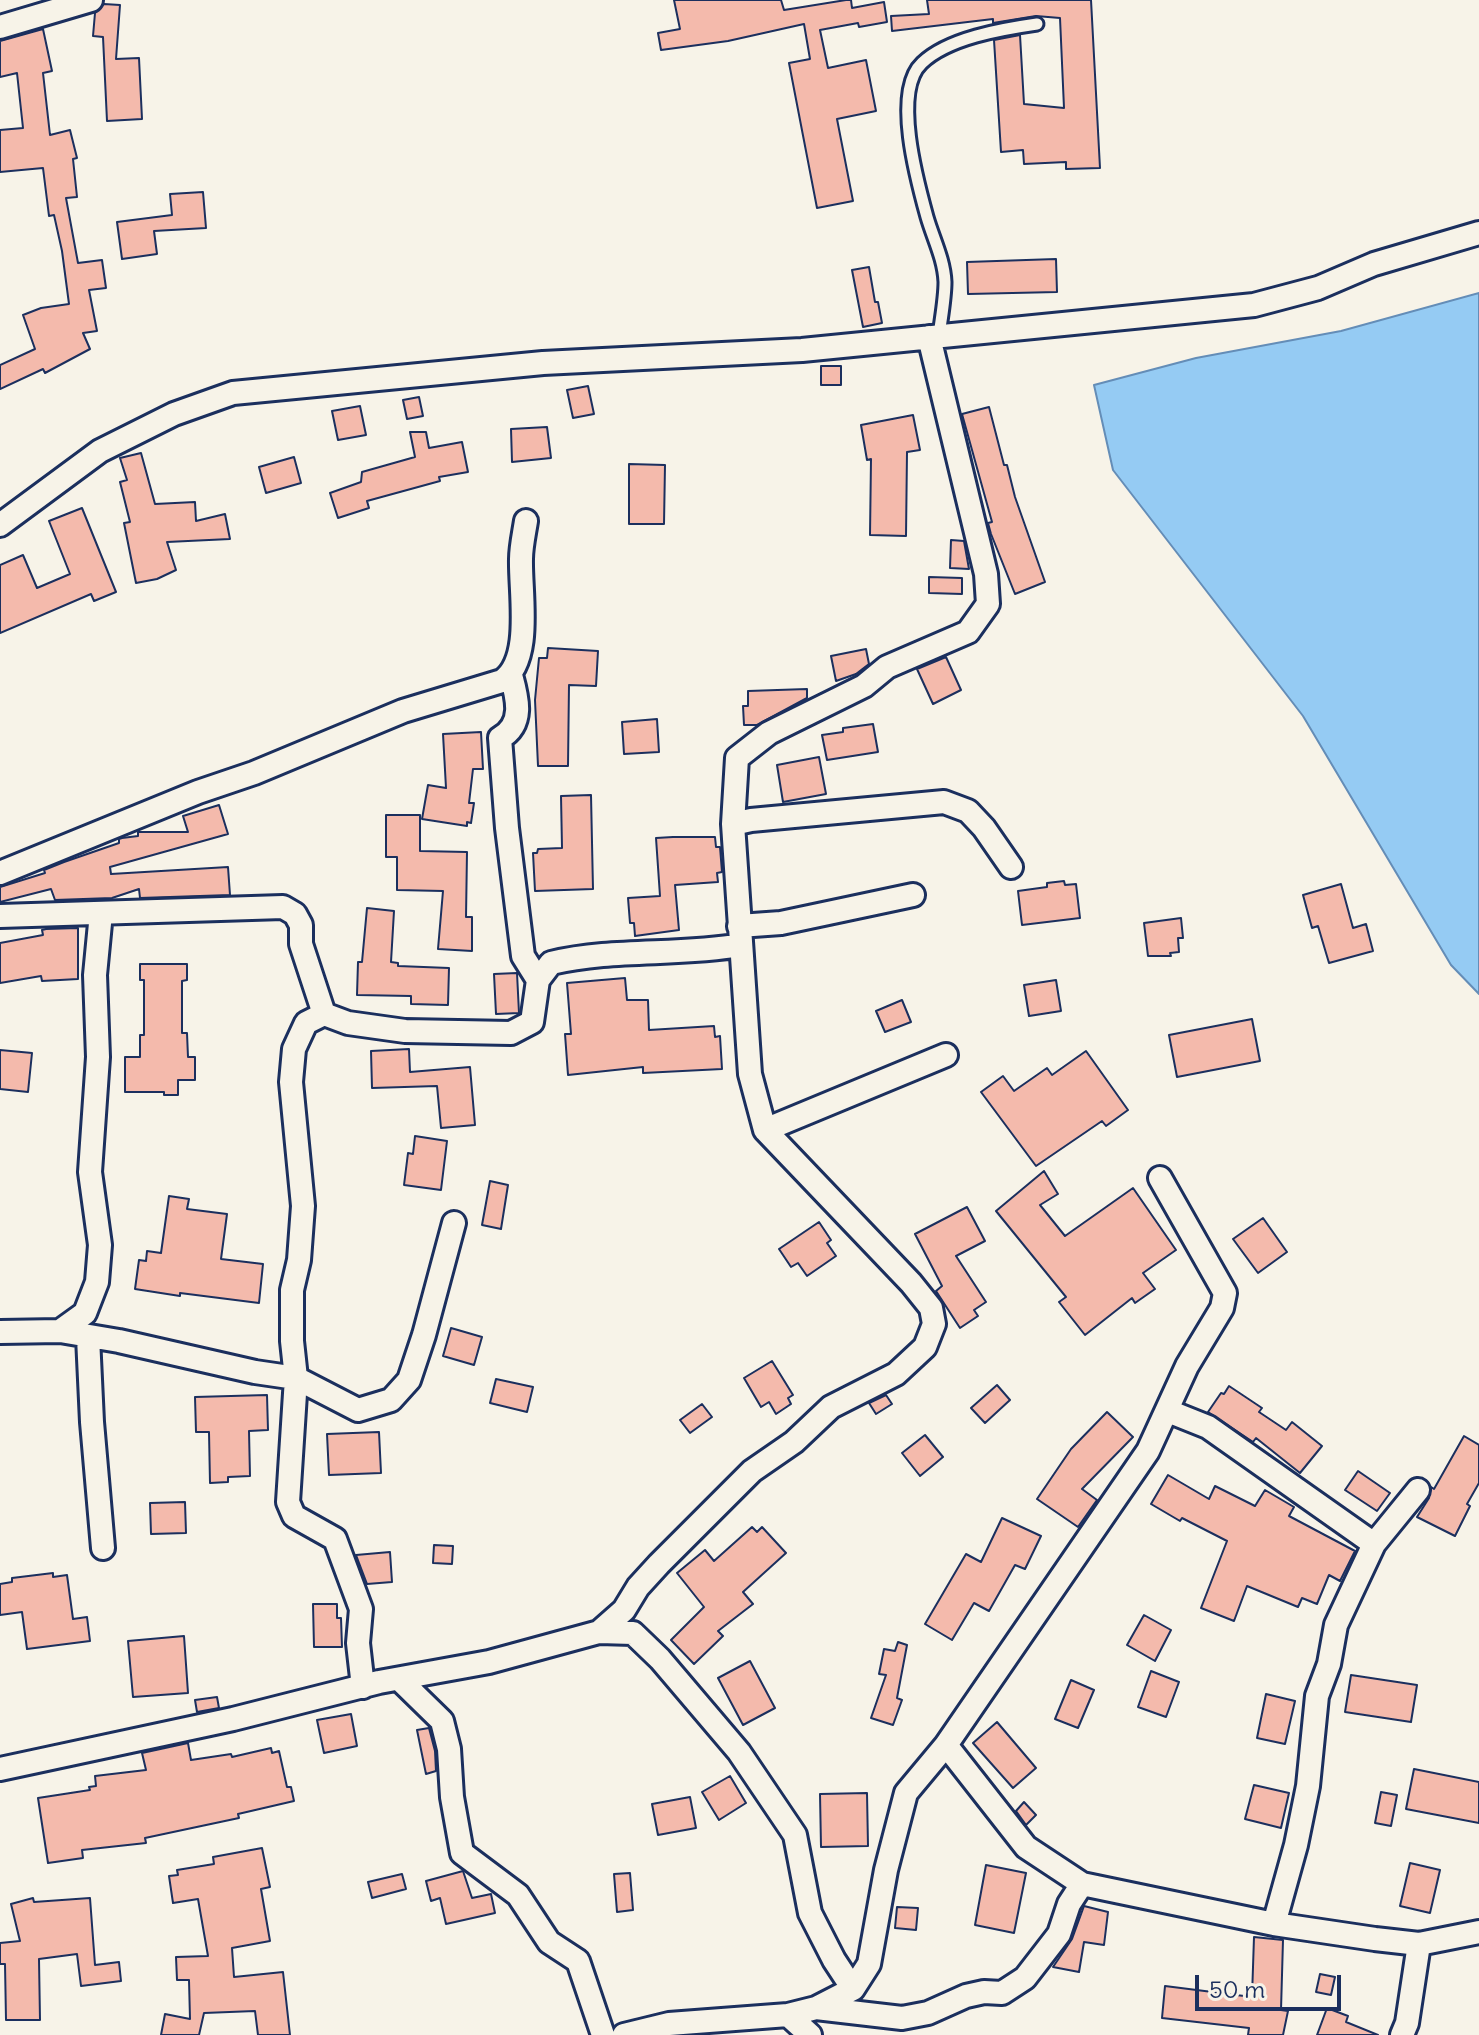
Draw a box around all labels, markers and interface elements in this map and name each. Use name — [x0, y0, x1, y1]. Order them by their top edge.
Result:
scale bar — [1199, 1959, 1345, 2009]
text: 50 m — [1209, 1974, 1265, 2004]

